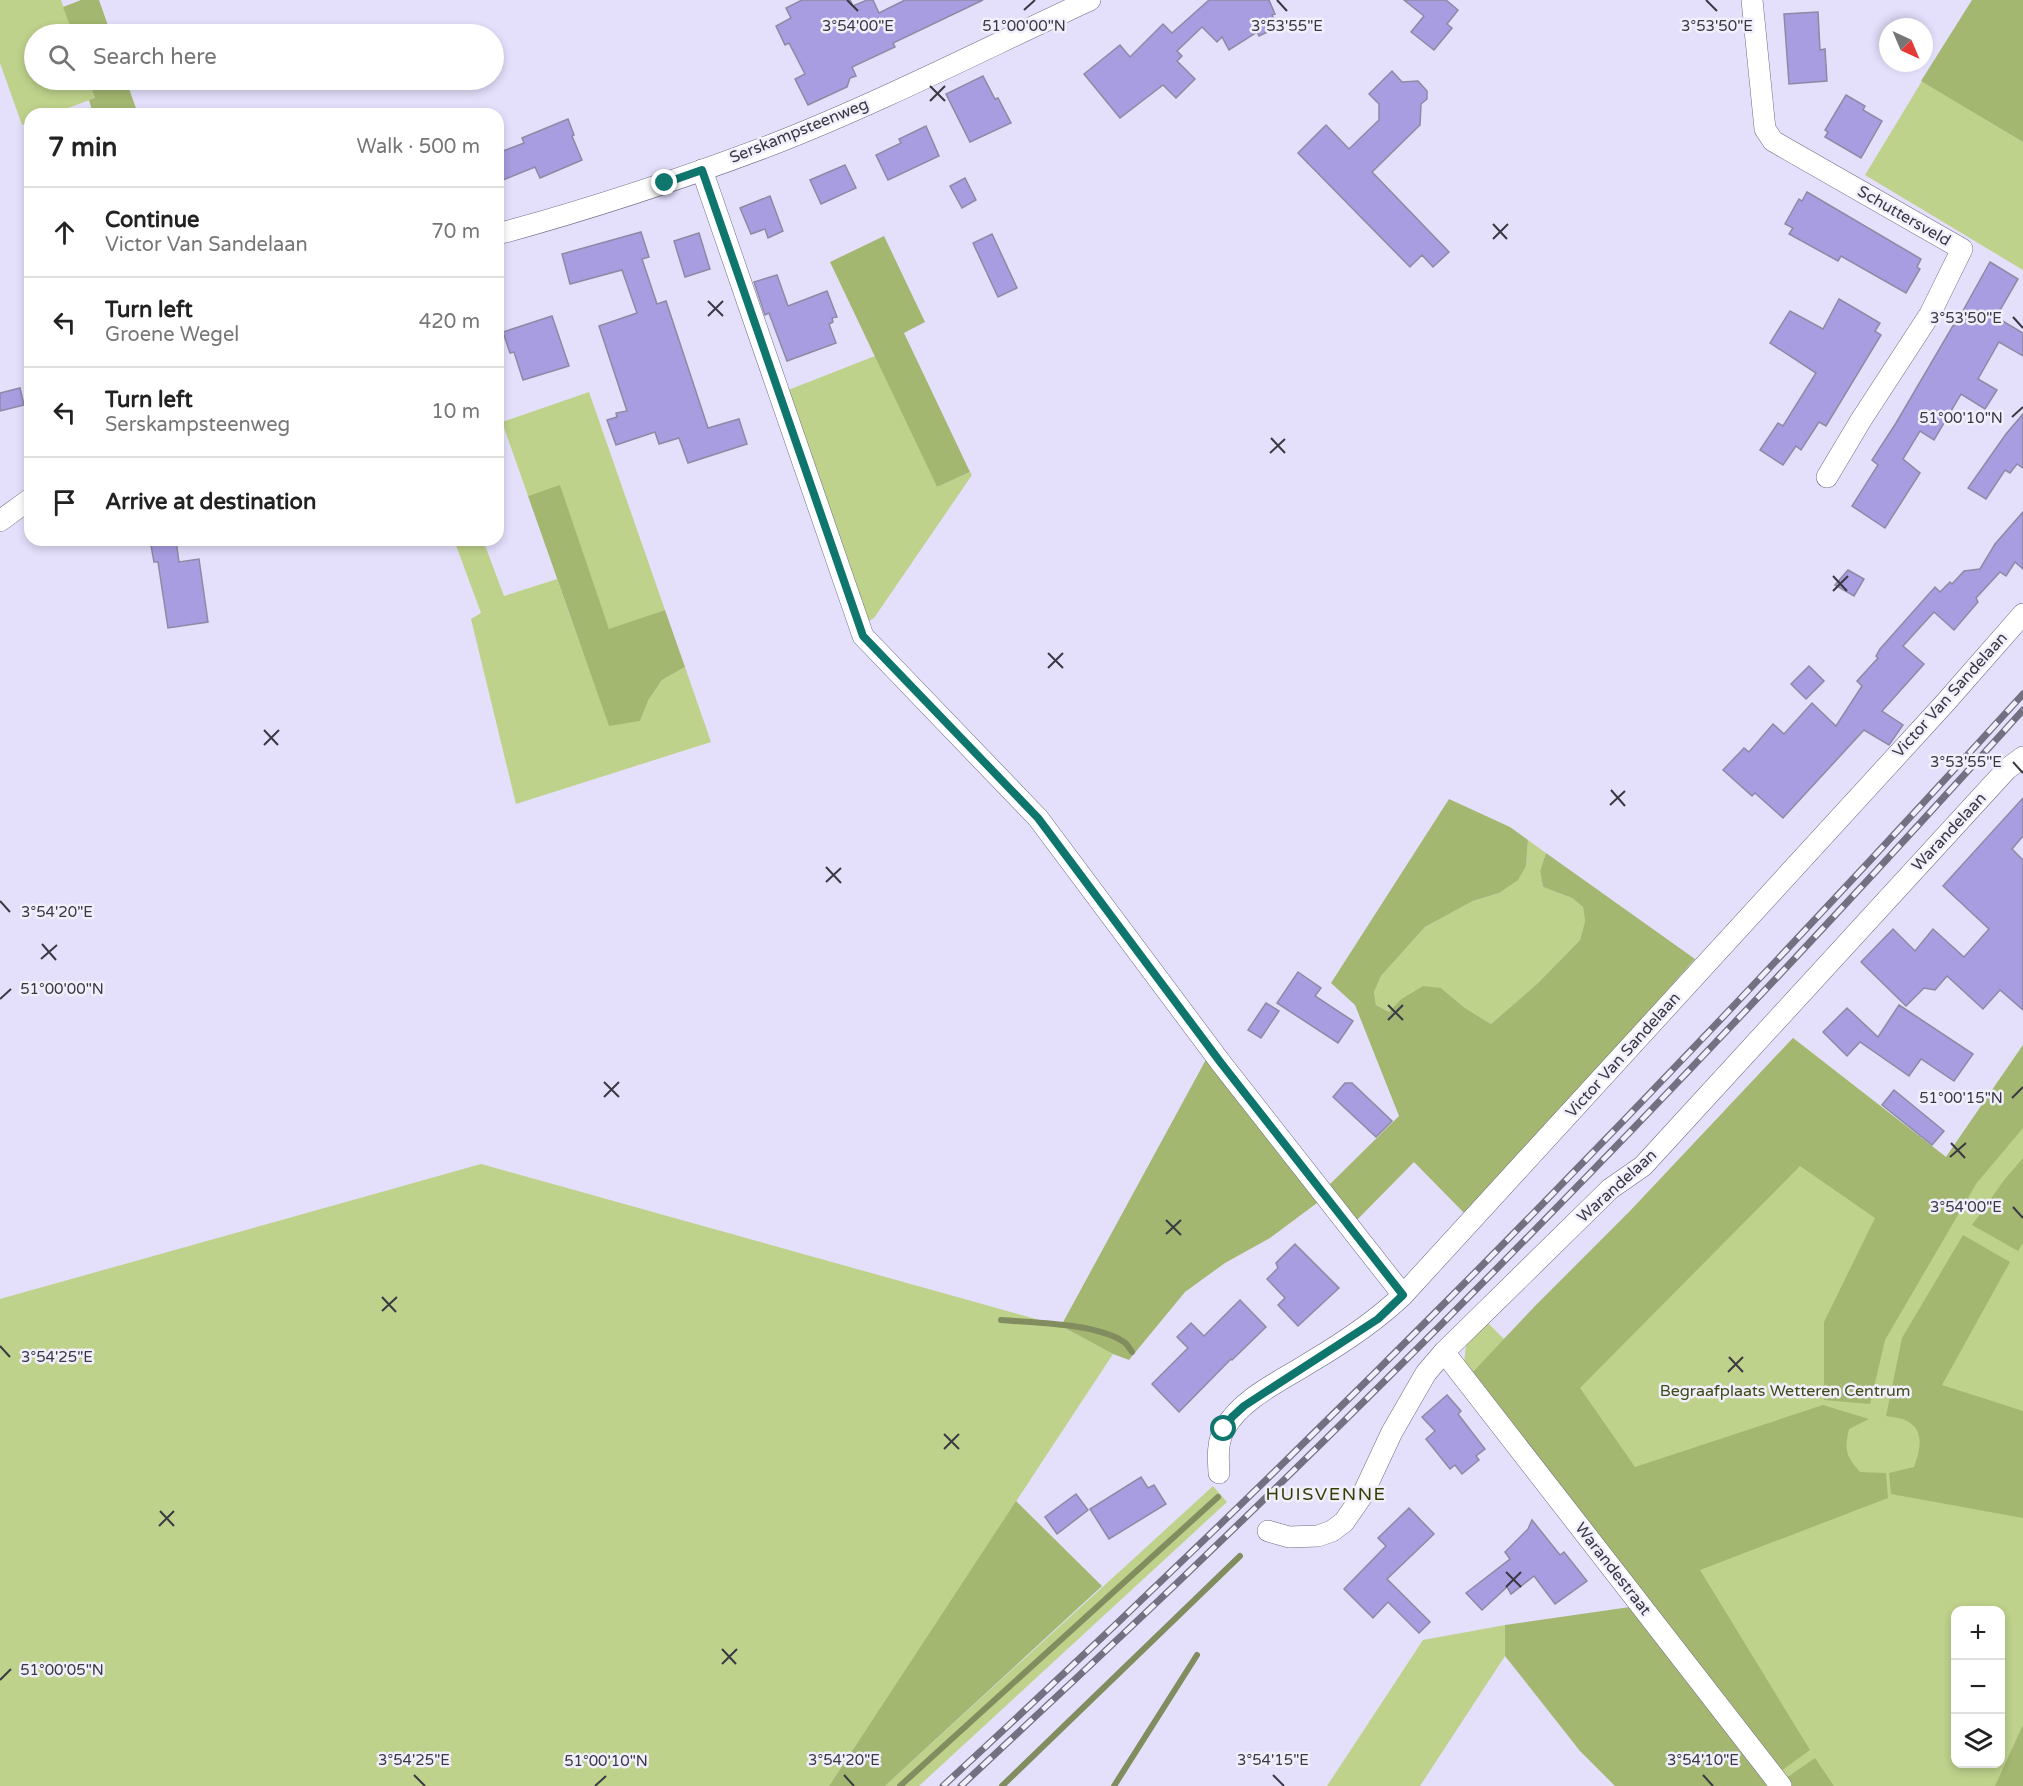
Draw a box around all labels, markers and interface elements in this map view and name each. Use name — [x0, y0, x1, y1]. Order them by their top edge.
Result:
text: 3°54'00"E — [822, 17, 894, 35]
text: 51°00'00"N — [982, 17, 1066, 35]
text: 3°53'55"E — [1251, 17, 1323, 35]
text: 3°53'50"E — [1681, 17, 1753, 35]
north arrow — [1879, 18, 1933, 72]
search box — [24, 24, 504, 90]
icon: search — [45, 41, 78, 74]
text: Search here — [93, 44, 217, 70]
street label: Serskampsteenweg — [727, 94, 871, 168]
text: 7 min — [48, 132, 117, 163]
text: Walk · 500 m — [357, 135, 480, 159]
route end — [651, 169, 677, 195]
street label: Schuttersveld — [1854, 181, 1954, 251]
text: Continue — [105, 207, 200, 233]
icon: ahead — [48, 216, 81, 249]
text: 70 m — [431, 220, 480, 244]
text: Victor Van Sandelaan — [105, 233, 308, 257]
text: Turn left — [105, 297, 193, 323]
icon: left — [48, 306, 81, 339]
text: 3°53'50"E — [1930, 309, 2002, 327]
text: 420 m — [419, 310, 480, 334]
text: Groene Wegel — [105, 323, 239, 347]
text: Turn left — [105, 387, 193, 413]
icon: left — [48, 396, 81, 429]
text: 10 m — [431, 400, 480, 424]
text: 51°00'10"N — [1919, 409, 2003, 427]
text: Serskampsteenweg — [105, 413, 290, 437]
icon: arrive — [48, 486, 81, 519]
text: Arrive at destination — [105, 489, 316, 515]
street label: Victor Van Sandelaan — [1888, 628, 2012, 762]
text: 3°53'55"E — [1930, 753, 2002, 771]
street label: Warandelaan — [1907, 789, 1991, 875]
text: 3°54'20"E — [21, 903, 93, 921]
text: 51°00'00"N — [20, 980, 104, 998]
street label: Victor Van Sandelaan — [1561, 988, 1685, 1122]
text: 51°00'15"N — [1919, 1089, 2003, 1107]
street label: Warandelaan — [1573, 1145, 1661, 1227]
text: 3°54'00"E — [1930, 1198, 2002, 1216]
text: 3°54'25"E — [21, 1348, 93, 1366]
park label: Begraafplaats Wetteren Centrum — [1660, 1381, 1910, 1401]
route start — [1210, 1415, 1236, 1441]
district label: HUISVENNE — [1265, 1483, 1387, 1505]
street label: Warandestraat — [1571, 1519, 1655, 1619]
map controls — [1951, 1606, 2005, 1768]
button: + — [1951, 1606, 2005, 1660]
button: − — [1951, 1660, 2005, 1714]
text: 51°00'05"N — [20, 1661, 104, 1679]
button: layers — [1951, 1714, 2005, 1768]
text: 3°54'25"E — [378, 1751, 450, 1769]
text: 3°54'20"E — [808, 1751, 880, 1769]
text: 3°54'15"E — [1237, 1751, 1309, 1769]
text: 3°54'10"E — [1667, 1751, 1739, 1769]
text: 51°00'10"N — [564, 1752, 648, 1770]

